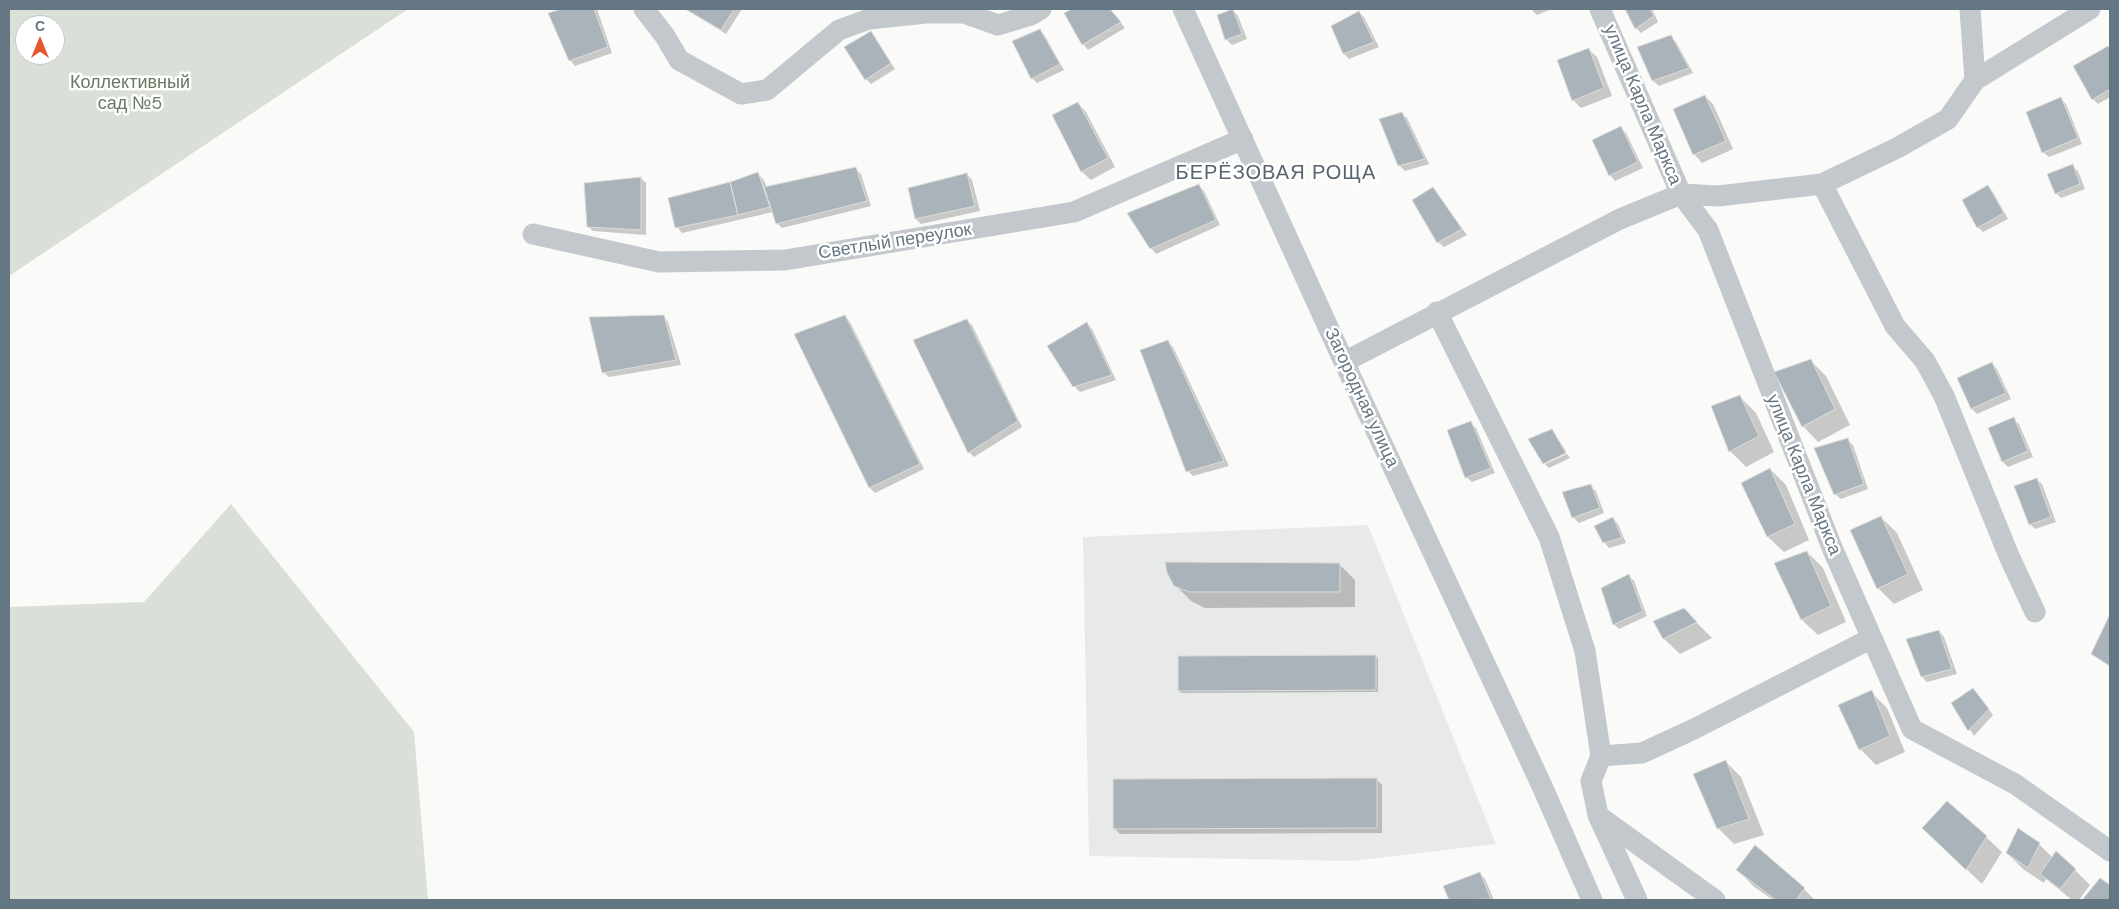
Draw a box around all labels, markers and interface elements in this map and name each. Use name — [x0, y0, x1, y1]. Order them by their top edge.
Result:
north arrow — [15, 15, 65, 65]
text: С — [35, 17, 45, 35]
street label: улица Карла Маркса — [1599, 22, 1685, 188]
park label: Коллективный сад №5 — [70, 72, 190, 115]
district label: БЕРЁЗОВАЯ РОЩА — [1174, 162, 1378, 186]
street label: Светлый переулок — [817, 219, 973, 265]
street label: Загородная улица — [1319, 325, 1403, 471]
street label: улица Карла Маркса — [1761, 391, 1845, 559]

